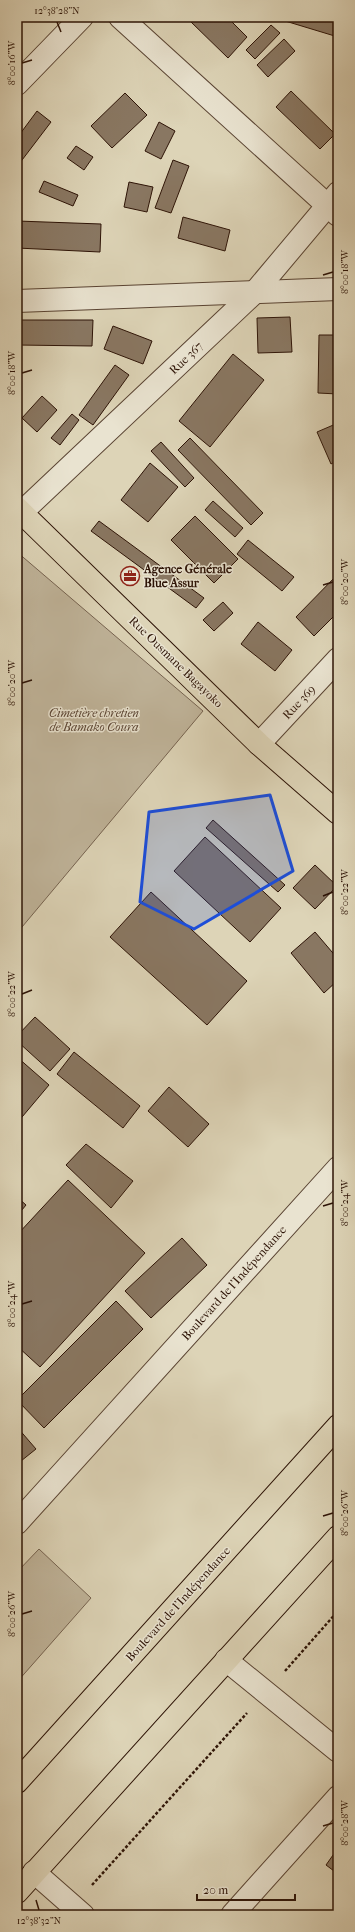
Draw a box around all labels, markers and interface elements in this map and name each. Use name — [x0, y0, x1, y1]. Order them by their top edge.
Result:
text: 12°38'28"N — [34, 5, 80, 17]
text: 8°00'16"W — [6, 40, 18, 85]
text: 8°00'18"W — [339, 249, 351, 294]
street label: Rue 367 — [166, 339, 206, 377]
text: 8°00'18"W — [6, 350, 18, 395]
text: 8°00'20"W — [339, 558, 351, 605]
place label: Agence Générale Blue Assur — [143, 562, 232, 590]
office icon: Agence Générale Blue Assur — [119, 565, 141, 587]
street label: Rue Ousmane Bagayoko — [126, 614, 226, 710]
text: 8°00'20"W — [6, 659, 18, 706]
street label: Rue 369 — [280, 682, 318, 722]
park label: Cimetière chretien de Bamako Coura — [49, 706, 139, 734]
text: 8°00'22"W — [339, 868, 351, 915]
text: 8°00'22"W — [6, 970, 18, 1017]
text: 8°00'24"W — [339, 1179, 351, 1226]
street label: Boulevard de l'Indépendance — [179, 1223, 289, 1343]
text: 8°00'24"W — [6, 1280, 18, 1327]
text: 8°00'26"W — [339, 1489, 351, 1536]
street label: Boulevard de l'Indépendance — [123, 1544, 233, 1664]
text: 8°00'26"W — [6, 1590, 18, 1637]
text: 8°00'28"W — [339, 1799, 351, 1846]
scale bar — [197, 1876, 295, 1902]
text: 20 m — [203, 1883, 228, 1897]
text: 12°38'32"N — [17, 1915, 62, 1927]

